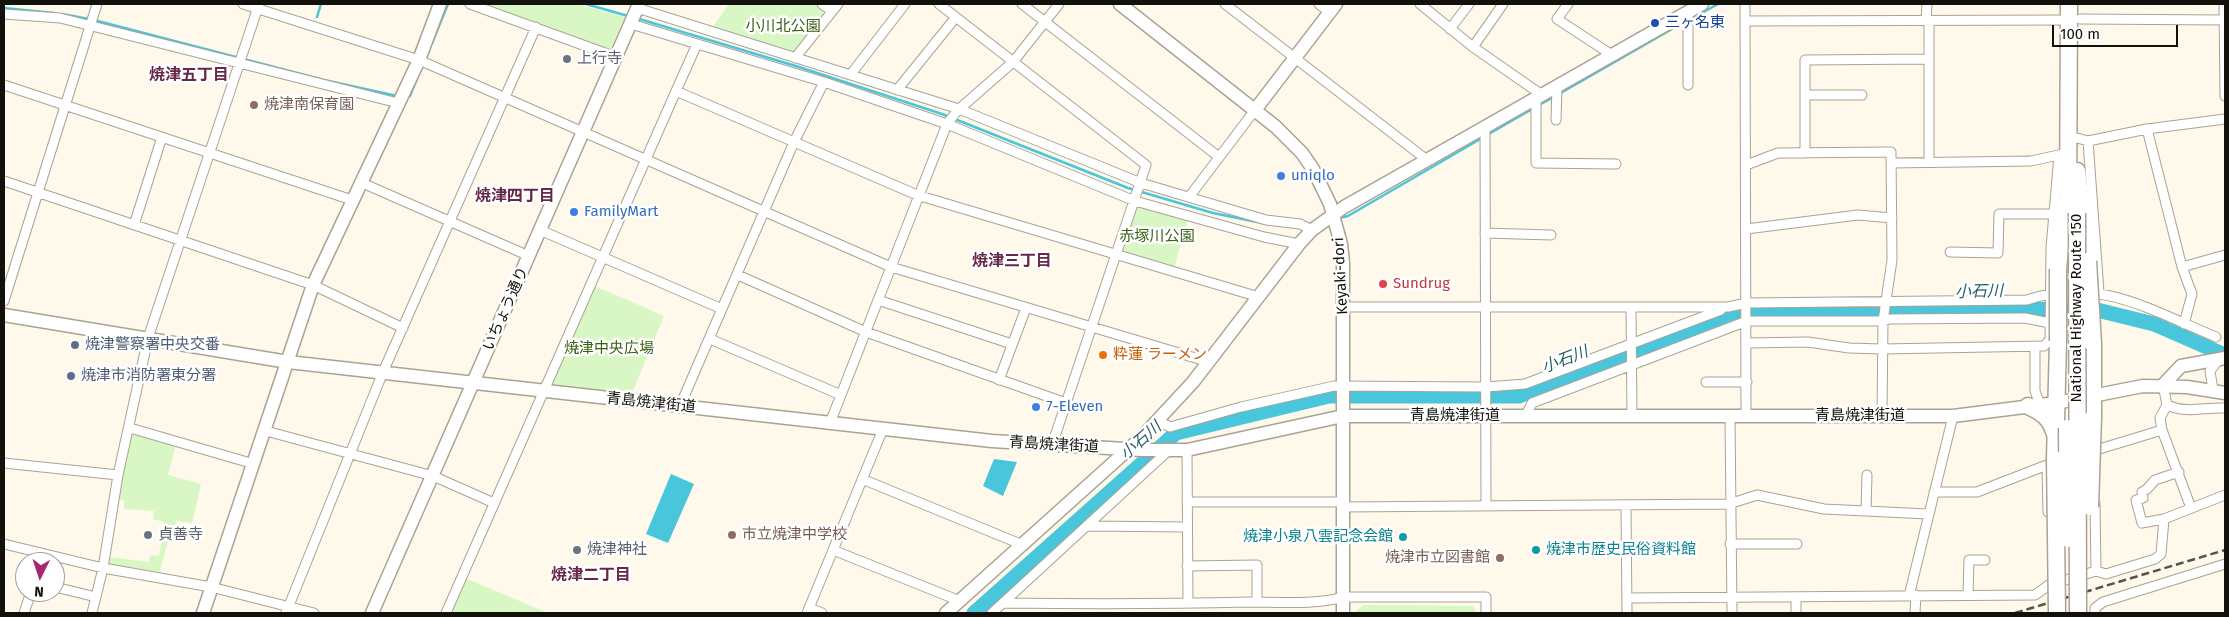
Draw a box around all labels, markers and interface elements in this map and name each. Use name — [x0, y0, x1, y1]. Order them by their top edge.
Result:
place label: 三ヶ名東 — [1665, 14, 1725, 32]
scale bar — [2054, 15, 2180, 47]
marker: 三ヶ名東 — [1649, 17, 1661, 29]
park label: 小川北公園 — [746, 18, 820, 36]
text: 100 m — [2060, 25, 2100, 43]
place label: 上行寺 — [577, 50, 622, 68]
marker: 上行寺 — [561, 53, 573, 65]
district label: 焼津五丁目 — [149, 66, 229, 86]
place label: 焼津南保育園 — [264, 96, 354, 114]
marker: 焼津南保育園 — [248, 99, 260, 111]
place label: uniqlo — [1291, 167, 1335, 185]
marker: uniqlo — [1275, 170, 1287, 182]
district label: 焼津四丁目 — [475, 187, 555, 207]
place label: FamilyMart — [584, 203, 658, 221]
marker: FamilyMart — [568, 206, 580, 218]
street label: National Highway Route 150 — [2068, 214, 2086, 402]
park label: 赤塚川公園 — [1120, 228, 1194, 246]
street label: Keyaki-dori — [1330, 237, 1352, 315]
district label: 焼津三丁目 — [972, 252, 1052, 272]
street label: いちょう通り — [479, 264, 533, 354]
place label: Sundrug — [1393, 275, 1450, 293]
marker: Sundrug — [1377, 278, 1389, 290]
water label: 小石川 — [1955, 282, 2003, 302]
place label: 焼津警察署中央交番 — [85, 336, 220, 354]
marker: 焼津警察署中央交番 — [69, 339, 81, 351]
park label: 焼津中央広場 — [564, 340, 654, 358]
water label: 小石川 — [1539, 342, 1591, 378]
place label: 粋蓮 ラーメン — [1113, 346, 1207, 364]
marker: 粋蓮 ラーメン — [1097, 349, 1109, 361]
place label: 焼津市消防署東分署 — [81, 367, 216, 385]
marker: 焼津市消防署東分署 — [65, 370, 77, 382]
street label: 青島焼津街道 — [605, 389, 697, 417]
place label: 7-Eleven — [1046, 398, 1103, 416]
marker: 7-Eleven — [1030, 401, 1042, 413]
street label: 青島焼津街道 — [1410, 407, 1500, 425]
street label: 青島焼津街道 — [1815, 407, 1905, 425]
water label: 小石川 — [1117, 418, 1165, 464]
street label: 青島焼津街道 — [1009, 434, 1099, 456]
place label: 貞善寺 — [158, 526, 203, 544]
place label: 市立焼津中学校 — [742, 526, 847, 544]
place label: 焼津小泉八雲記念会館 — [1243, 528, 1393, 546]
marker: 貞善寺 — [142, 529, 154, 541]
marker: 市立焼津中学校 — [726, 529, 738, 541]
marker: 焼津小泉八雲記念会館 — [1397, 531, 1409, 543]
place label: 焼津神社 — [587, 541, 647, 559]
place label: 焼津市歴史民俗資料館 — [1546, 541, 1696, 559]
marker: 焼津神社 — [571, 544, 583, 556]
marker: 焼津市歴史民俗資料館 — [1530, 544, 1542, 556]
place label: 焼津市立図書館 — [1385, 549, 1490, 567]
north arrow — [15, 552, 65, 602]
marker: 焼津市立図書館 — [1494, 552, 1506, 564]
district label: 焼津二丁目 — [551, 566, 631, 586]
text: N — [34, 583, 44, 600]

